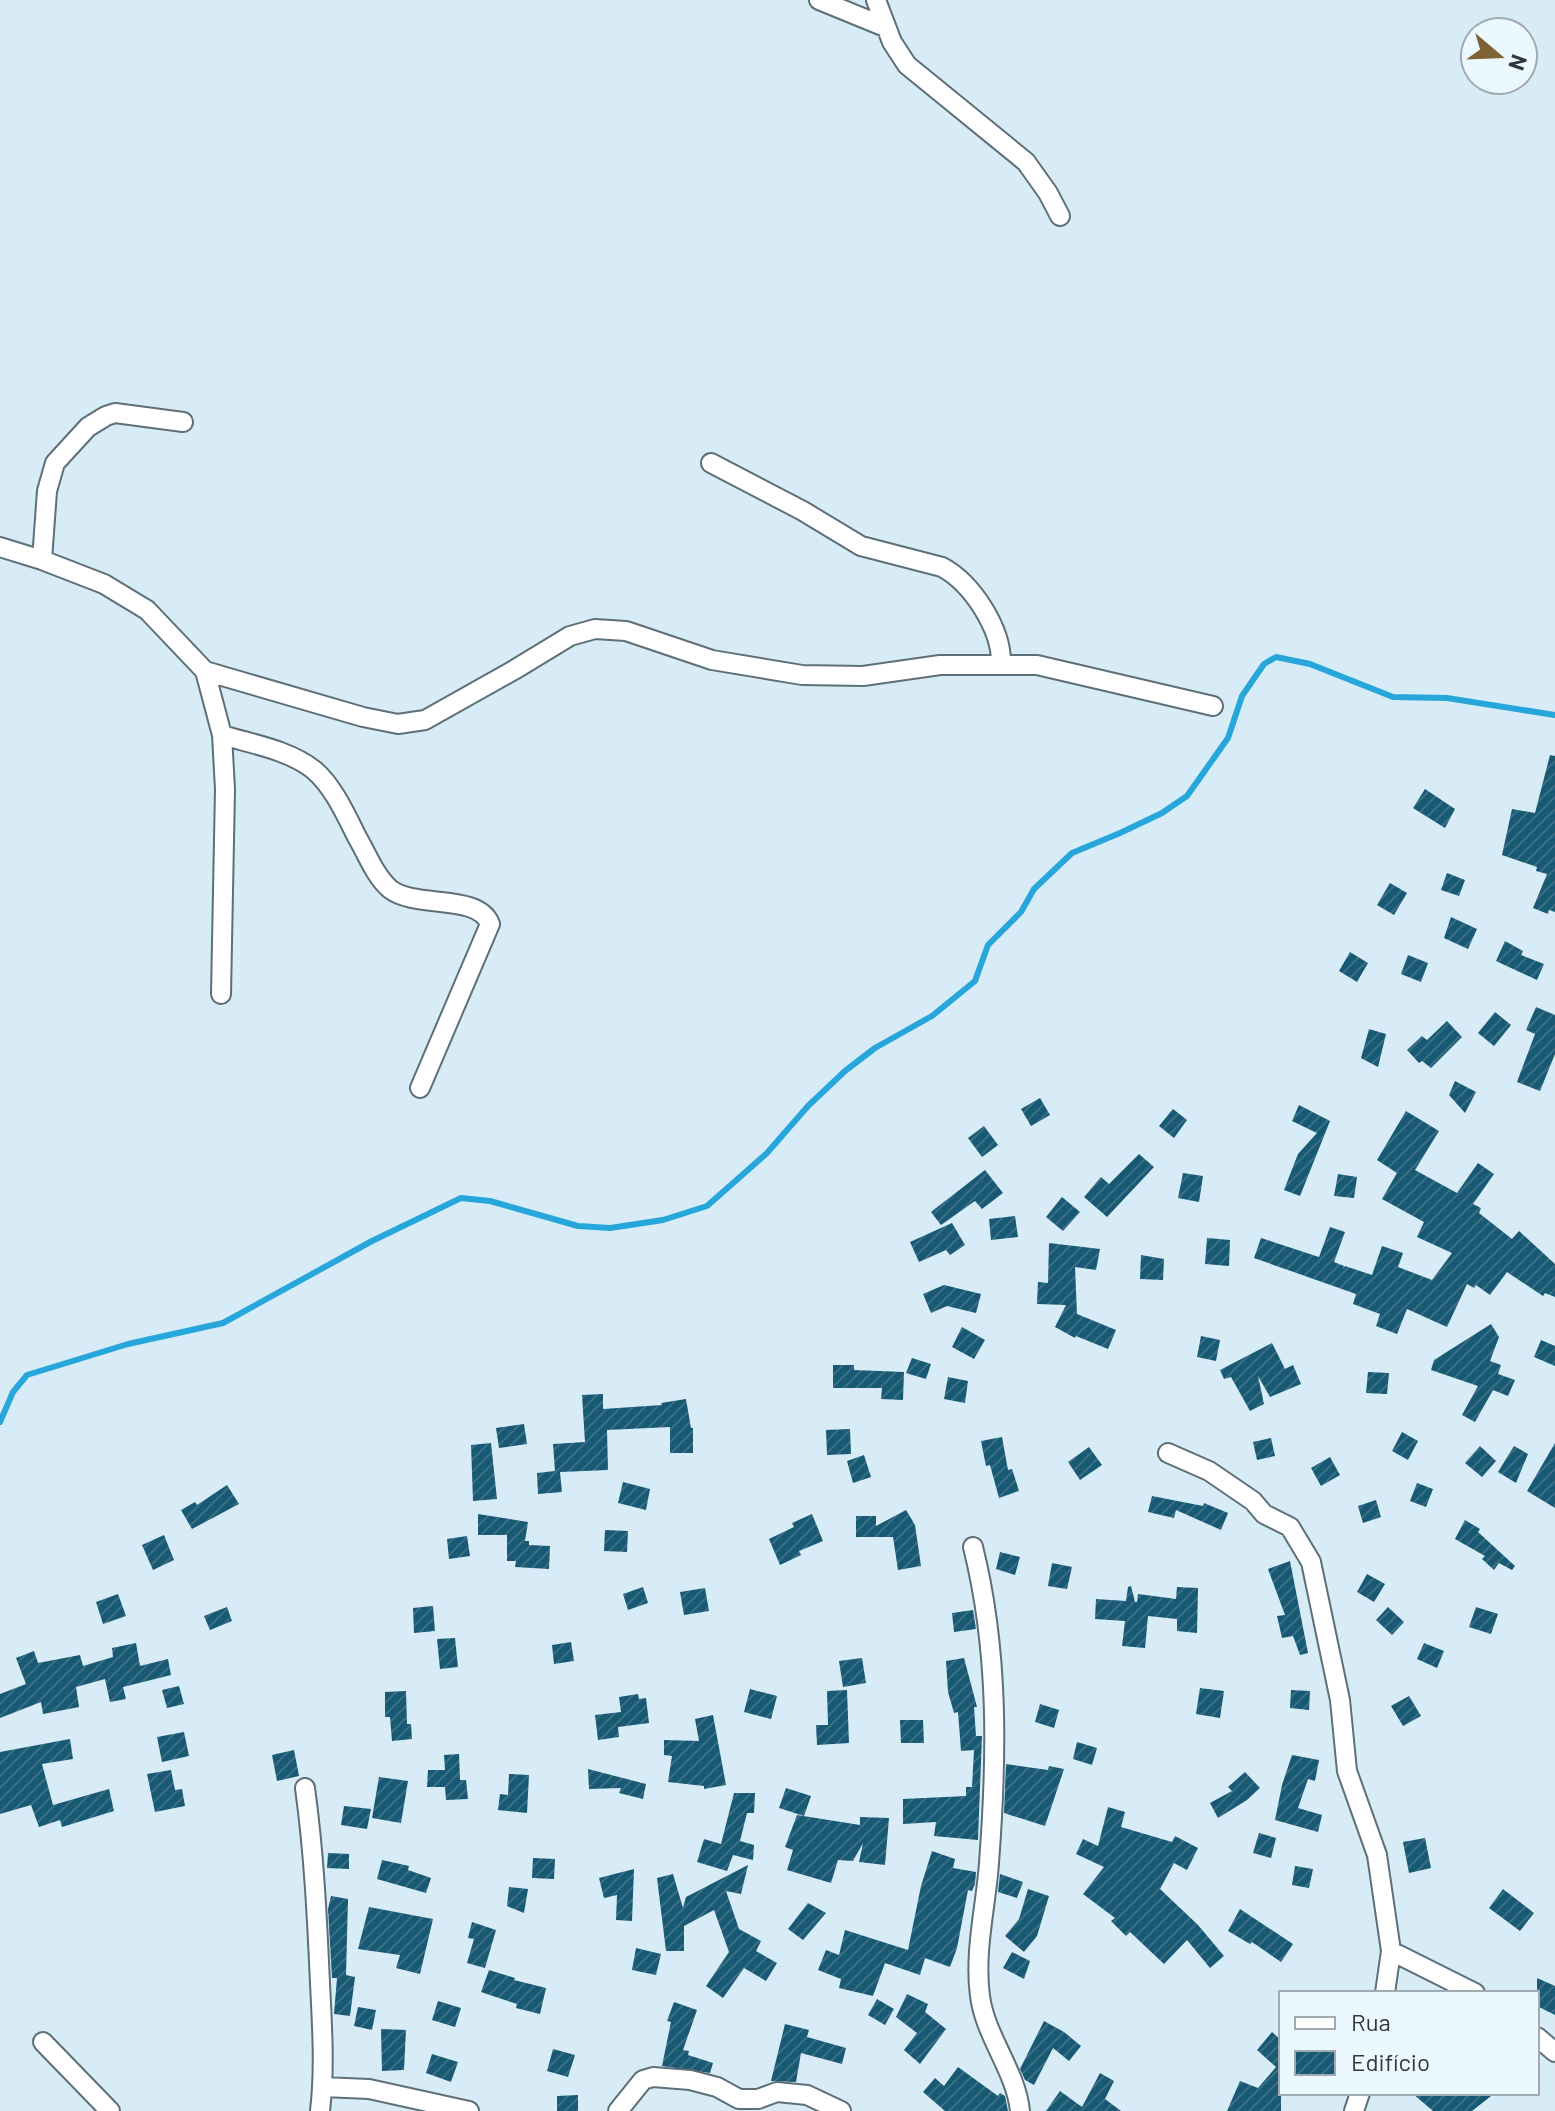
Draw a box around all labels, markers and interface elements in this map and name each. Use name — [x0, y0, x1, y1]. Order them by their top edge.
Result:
north arrow — [1459, 16, 1539, 96]
text: N — [1504, 52, 1534, 74]
legend — [1279, 1991, 1539, 2095]
text: Rua — [1351, 2007, 1391, 2036]
text: Edifício — [1351, 2047, 1430, 2076]

